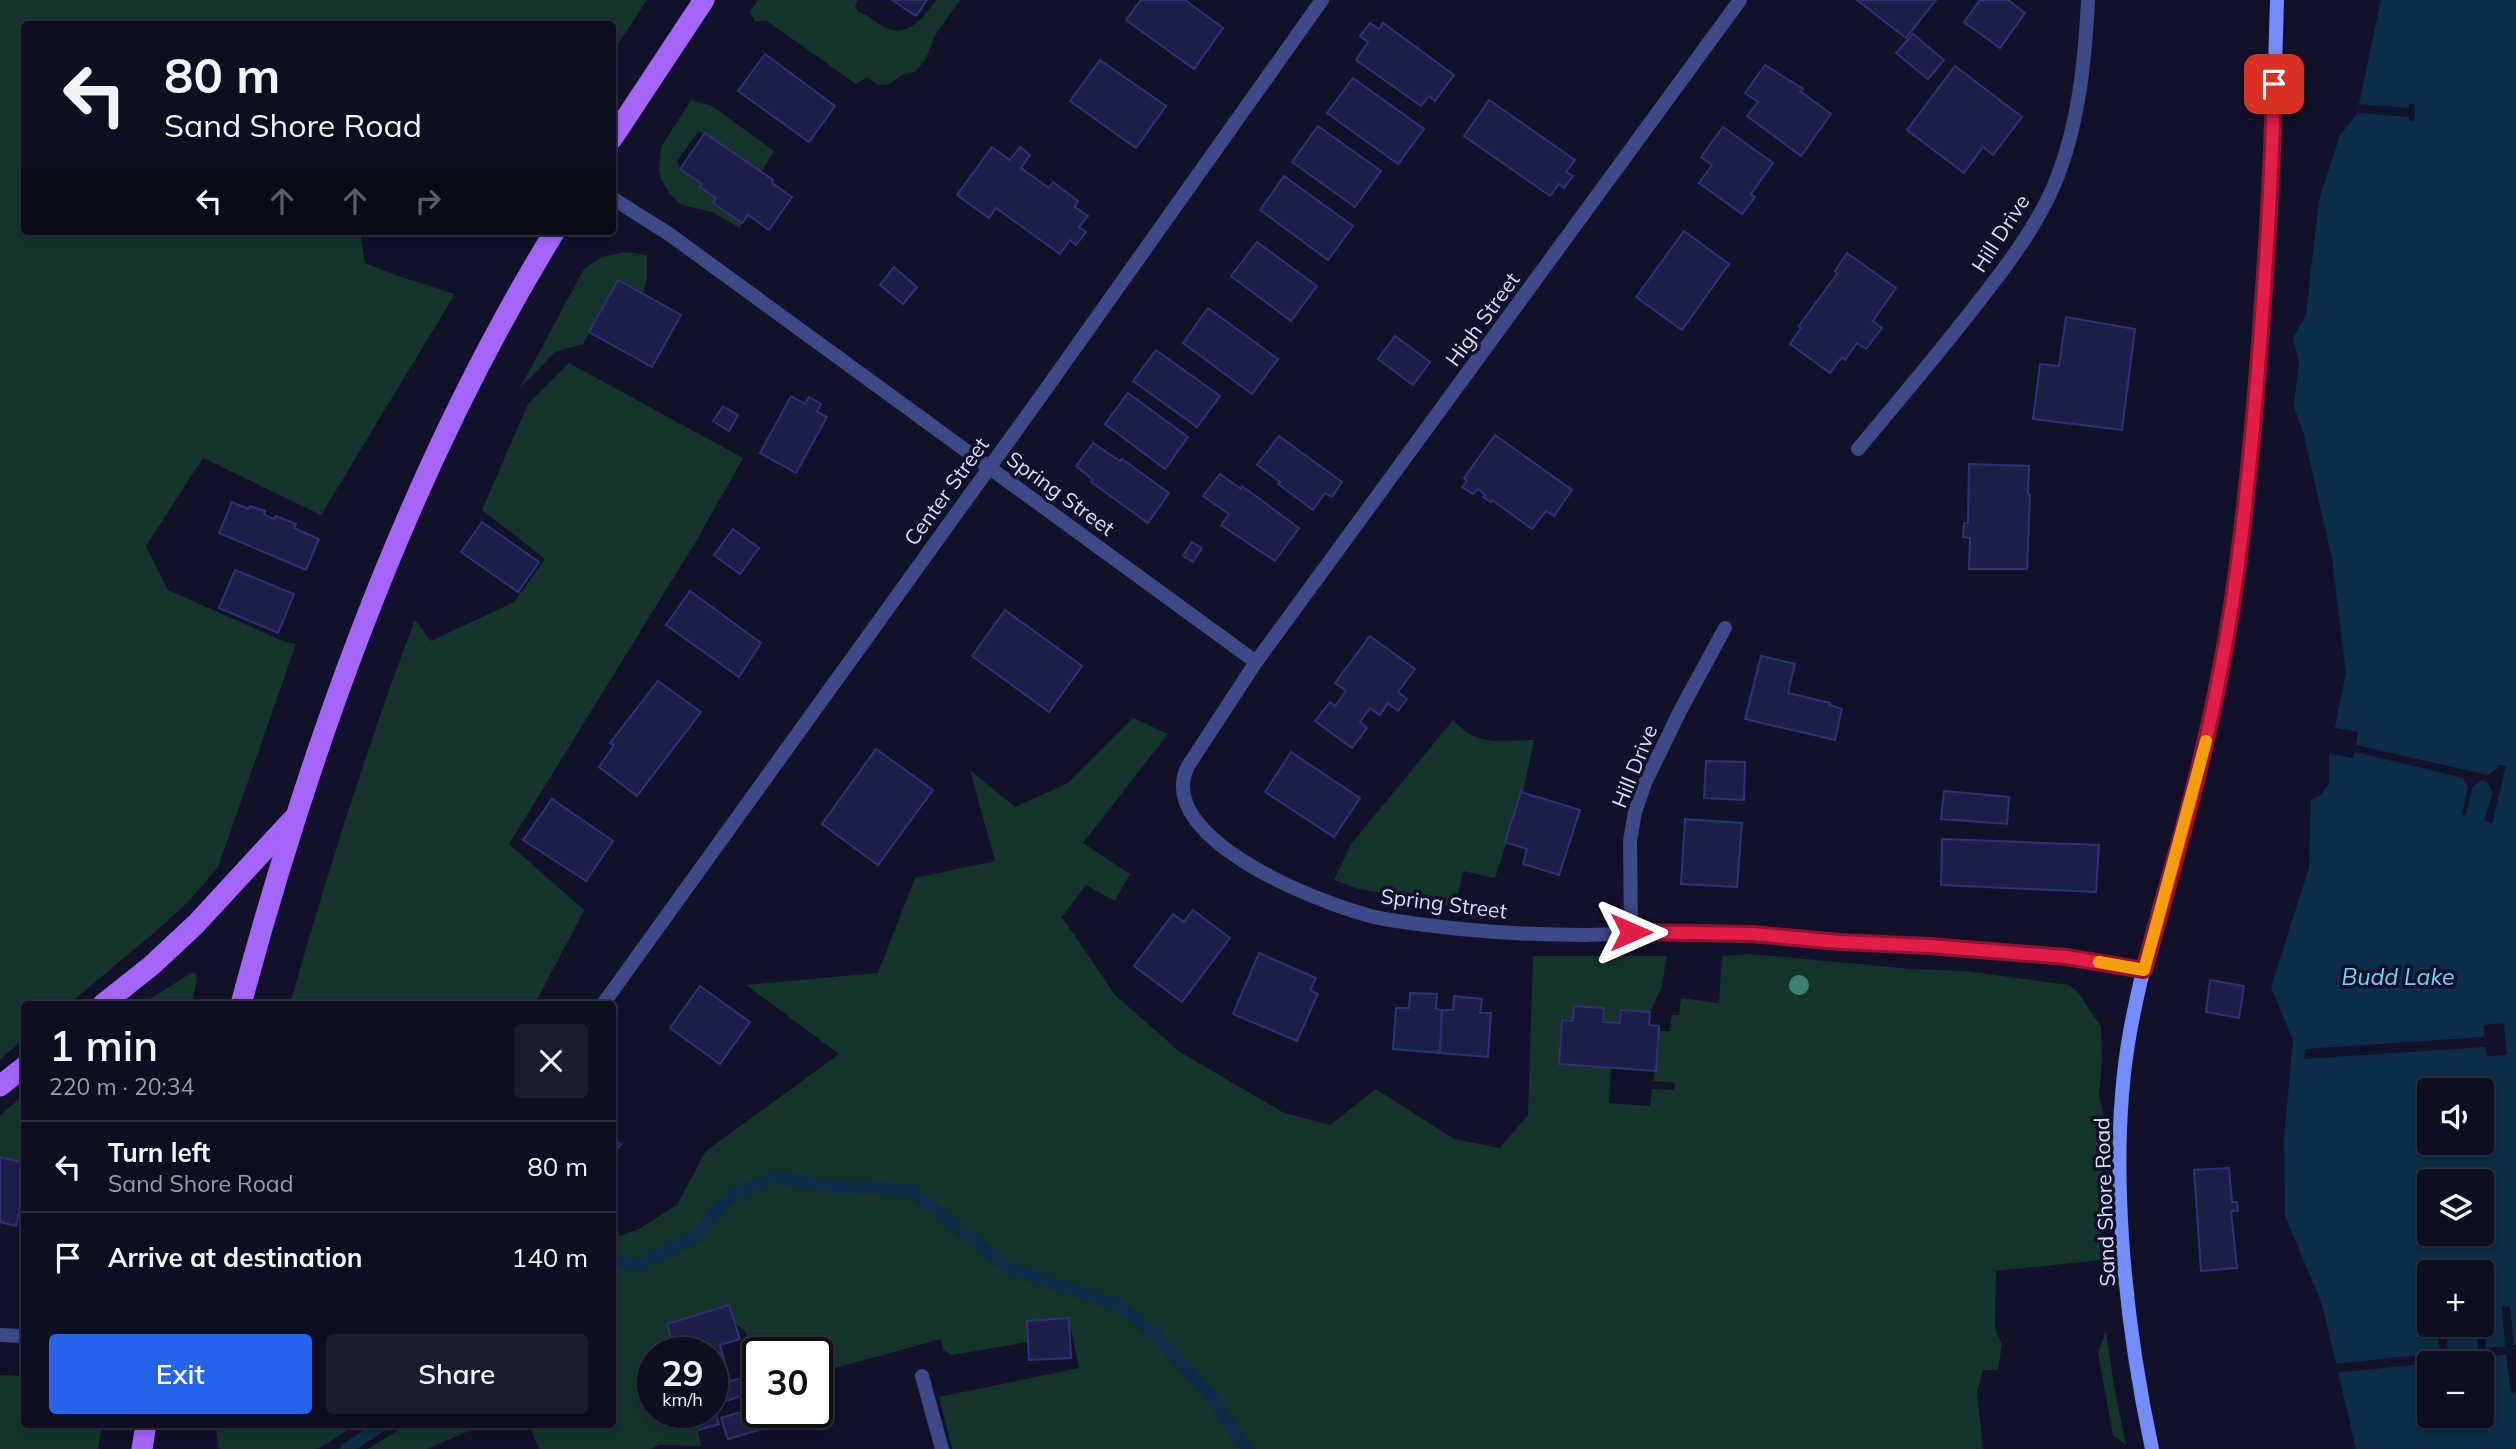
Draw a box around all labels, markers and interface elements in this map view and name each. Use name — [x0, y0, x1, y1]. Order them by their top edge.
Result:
text: 80 m — [164, 44, 280, 105]
icon: left — [49, 49, 140, 140]
pin — [2244, 54, 2304, 114]
icon: arrive — [2255, 65, 2293, 103]
text: Sand Shore Road — [164, 105, 422, 145]
icon: left — [190, 182, 228, 220]
icon: ahead — [263, 182, 301, 220]
icon: ahead — [336, 182, 374, 220]
icon: right — [409, 182, 447, 220]
street label: Hill Drive — [1965, 189, 2035, 277]
street label: High Street — [1439, 267, 1525, 371]
street label: Center Street — [898, 432, 994, 550]
street label: Spring Street — [1002, 445, 1120, 541]
street label: Hill Drive — [1606, 721, 1662, 811]
street label: Spring Street — [1379, 882, 1509, 924]
position arrow — [1594, 895, 1668, 969]
water label: Budd Lake — [2342, 962, 2454, 991]
text: 1 min — [49, 1019, 158, 1072]
button: close — [514, 1024, 588, 1098]
text: 220 m · 20:34 — [49, 1072, 194, 1101]
map controls — [2417, 1078, 2494, 1428]
button: sound — [2417, 1078, 2494, 1155]
street label: Sand Shore Road — [2088, 1117, 2120, 1287]
text: Turn left — [108, 1136, 210, 1169]
icon: left — [49, 1148, 87, 1186]
text: 80 m — [527, 1150, 588, 1183]
text: Sand Shore Road — [108, 1169, 293, 1198]
button: layers — [2417, 1169, 2494, 1246]
icon: arrive — [49, 1239, 87, 1277]
text: Arrive at destination — [108, 1241, 363, 1274]
text: 140 m — [512, 1241, 588, 1274]
button: + — [2417, 1260, 2494, 1337]
button: Exit — [49, 1334, 312, 1414]
button: Share — [326, 1334, 588, 1414]
speed limit sign: 30 — [742, 1337, 833, 1428]
text: 29 — [661, 1351, 704, 1395]
button: − — [2417, 1351, 2494, 1428]
text: km/h — [662, 1388, 703, 1411]

